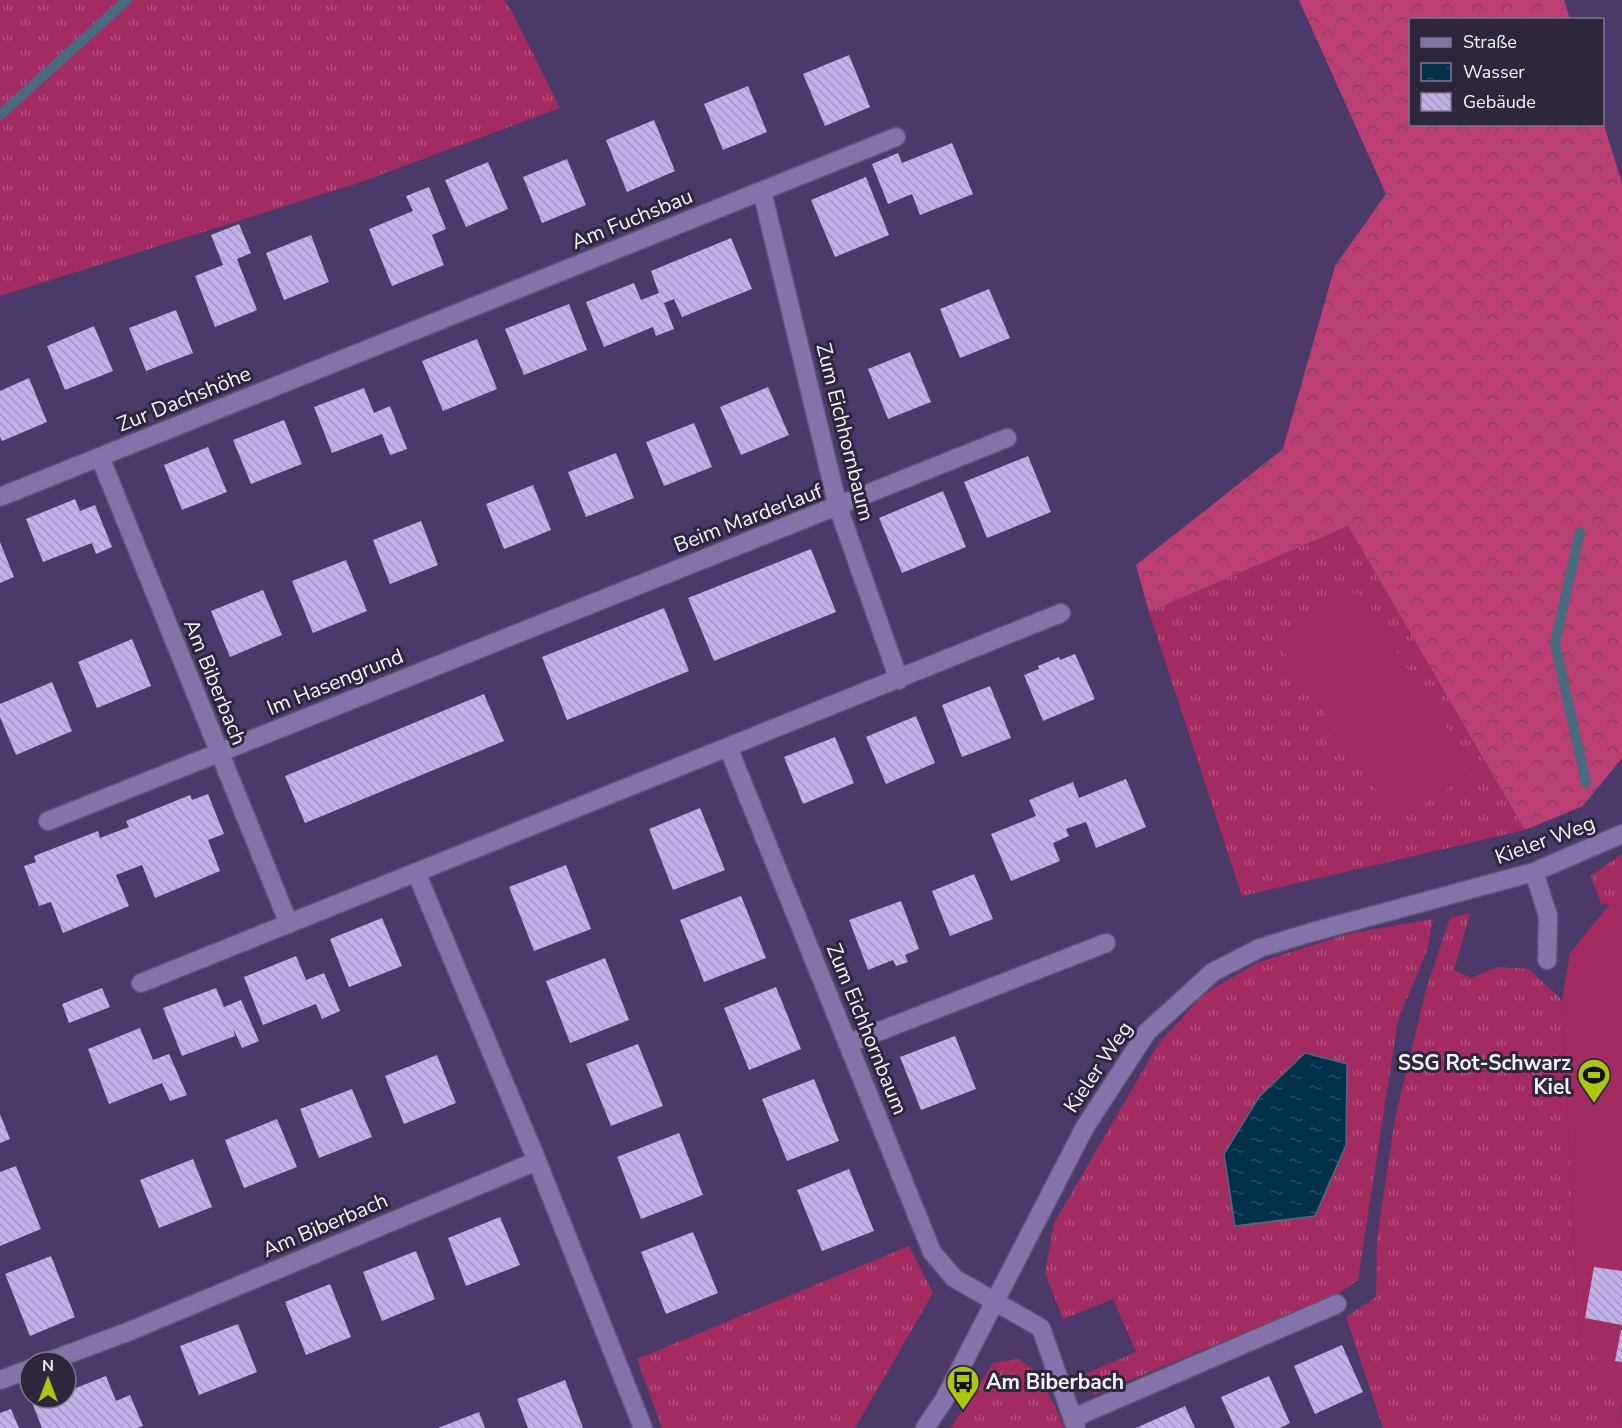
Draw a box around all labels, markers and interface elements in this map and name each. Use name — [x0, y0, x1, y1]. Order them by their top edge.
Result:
legend — [1409, 18, 1604, 126]
text: Straße — [1463, 30, 1517, 54]
text: Wasser — [1463, 60, 1525, 84]
text: Gebäude — [1463, 90, 1536, 114]
street label: Am Fuchsbau — [567, 182, 697, 256]
street label: Zum Eichhornbaum — [809, 340, 881, 524]
street label: Zur Dachshöhe — [113, 359, 255, 439]
street label: Beim Marderlauf — [670, 476, 827, 559]
street label: Am Biberbach — [177, 615, 253, 749]
street label: Im Hasengrund — [263, 642, 407, 722]
street label: Kieler Weg — [1491, 809, 1599, 871]
street label: Zum Eichhornbaum — [820, 939, 914, 1119]
street label: Kieler Weg — [1057, 1016, 1139, 1118]
place label: SSG Rot-Schwarz Kiel — [1398, 1049, 1571, 1101]
sports icon: SSG Rot-Schwarz Kiel — [1576, 1057, 1612, 1104]
street label: Am Biberbach — [258, 1186, 392, 1264]
north arrow — [18, 1350, 78, 1410]
text: N — [42, 1355, 54, 1377]
bus stop icon: Am Biberbach — [945, 1364, 981, 1411]
place label: Am Biberbach — [986, 1368, 1124, 1396]

